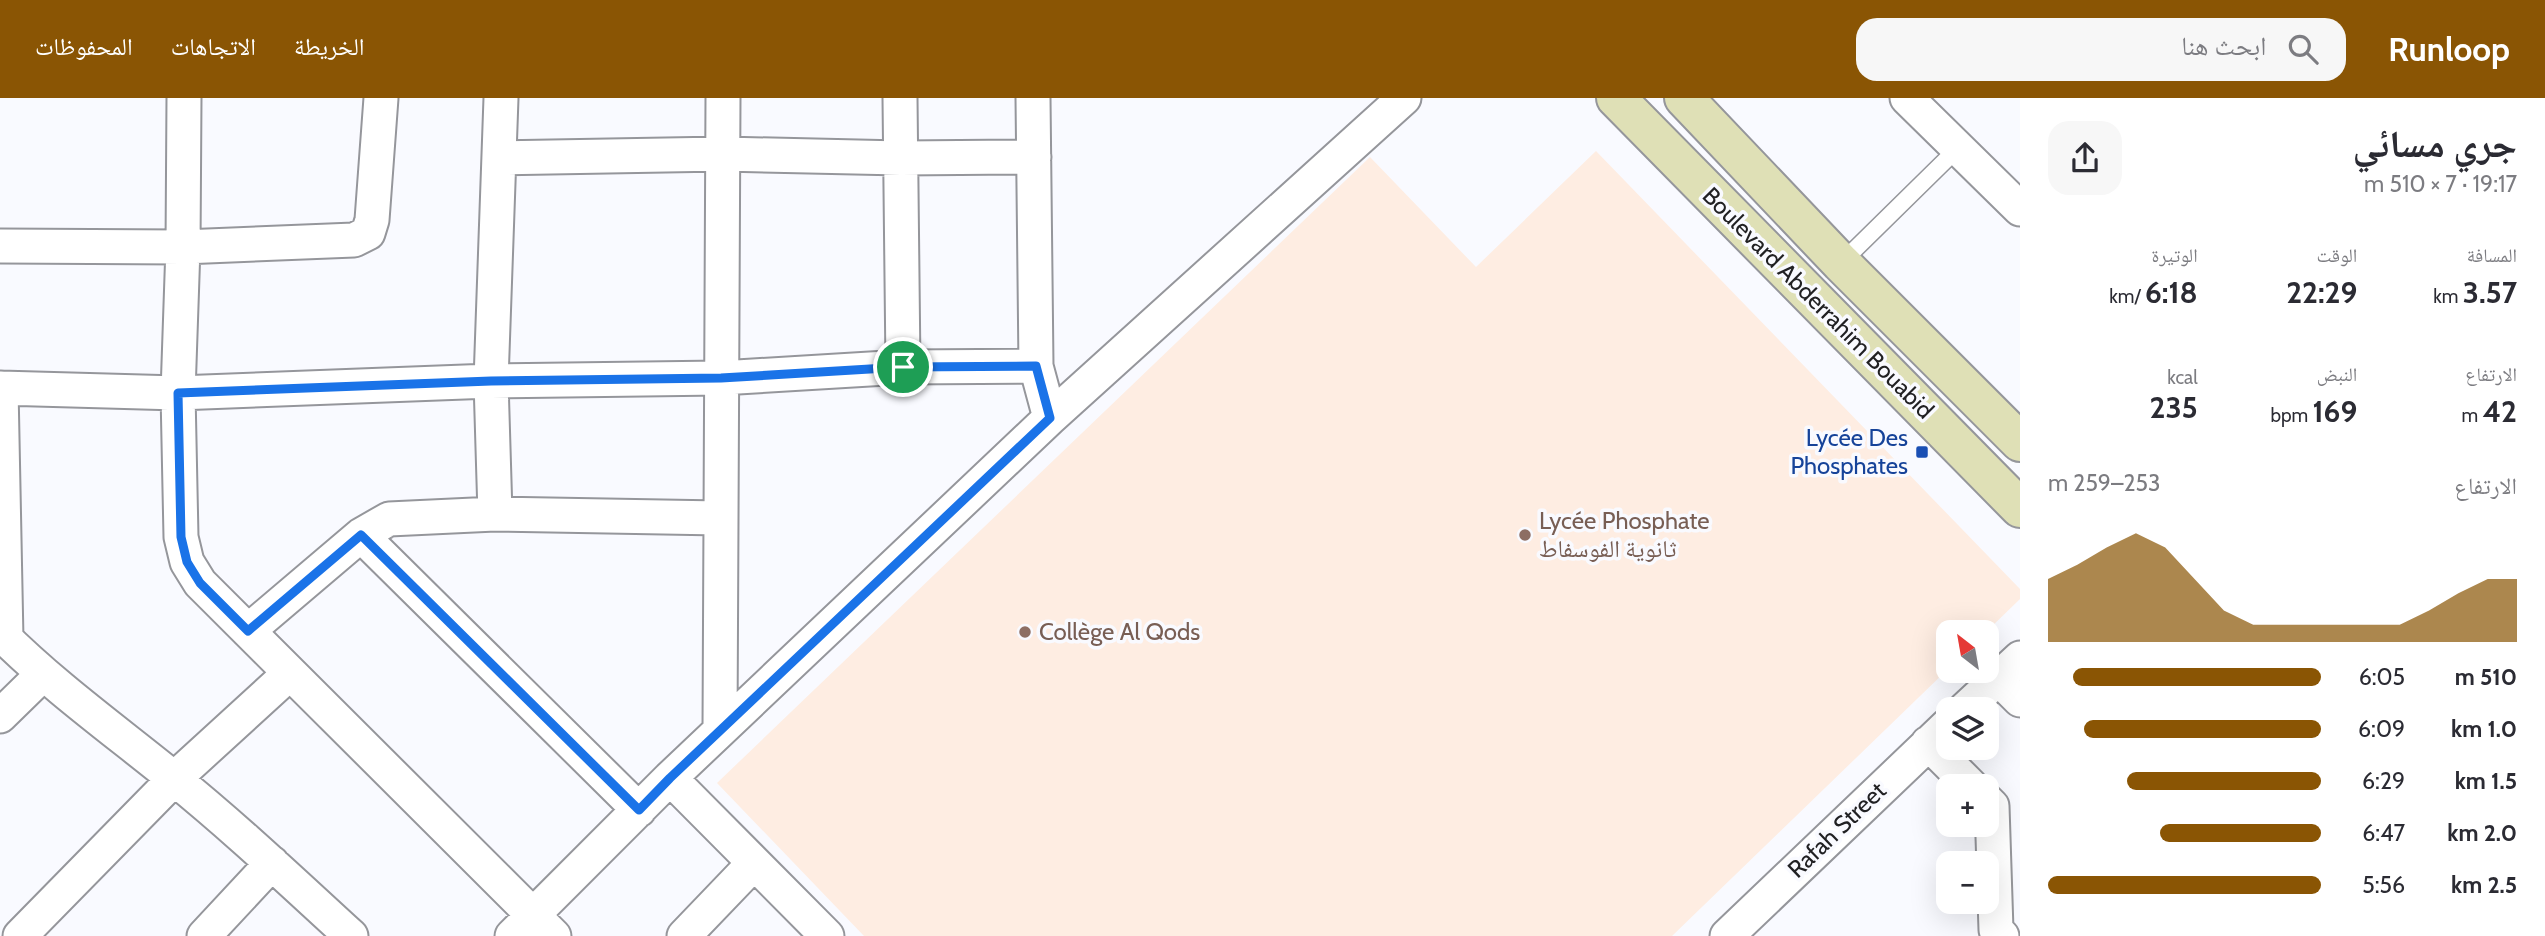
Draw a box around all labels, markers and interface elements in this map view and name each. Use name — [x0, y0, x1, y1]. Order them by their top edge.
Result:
search box — [1856, 18, 2346, 81]
text: Runloop — [2388, 29, 2510, 69]
text: ابحث هنا — [2181, 30, 2266, 62]
icon: search — [2284, 30, 2322, 68]
text: المحفوظات — [35, 32, 133, 61]
text: الاتجاهات — [171, 32, 256, 61]
text: الخريطة — [294, 32, 365, 61]
text: جري مسائي — [2353, 120, 2517, 167]
button: share — [2048, 121, 2122, 195]
text: 19:17 · 7 × 510 m — [2364, 170, 2517, 198]
street label: Boulevard Abderrahim Bouabid — [1697, 181, 1940, 424]
text: الوتيرة — [2151, 244, 2198, 267]
text: الوقت — [2316, 244, 2357, 267]
text: المسافة — [2467, 244, 2517, 267]
text: 6:18 — [2145, 274, 2198, 311]
text: 22:29 — [2286, 274, 2357, 311]
text: 3.57 — [2463, 274, 2517, 311]
text: /km — [2109, 285, 2145, 308]
text: km — [2433, 285, 2463, 308]
pin — [873, 337, 933, 397]
icon: arrive — [884, 348, 922, 386]
text: النبض — [2317, 363, 2357, 386]
text: الارتفاع — [2465, 363, 2517, 386]
text: kcal — [2167, 366, 2198, 389]
text: 235 — [2150, 389, 2198, 426]
text: 169 — [2313, 393, 2357, 430]
text: 42 — [2482, 393, 2517, 430]
text: bpm — [2270, 404, 2313, 427]
text: m — [2462, 404, 2482, 427]
place label: Lycée Des Phosphates — [1790, 423, 1908, 480]
marker: Lycée Des Phosphates — [1914, 444, 1930, 460]
text: 253–259 m — [2048, 469, 2160, 497]
text: الارتفاع — [2454, 472, 2517, 500]
place label: Lycée Phosphate ثانوية الفوسفاط — [1539, 506, 1710, 563]
marker: Lycée Phosphate ثانوية الفوسفاط — [1517, 527, 1533, 543]
place label: Collège Al Qods — [1039, 617, 1200, 646]
north arrow — [1936, 620, 1998, 682]
map controls — [1936, 620, 1999, 914]
marker: Collège Al Qods — [1017, 624, 1033, 640]
text: 6:05 — [2359, 663, 2405, 691]
text: 510 m — [2455, 663, 2517, 691]
button: layers — [1936, 697, 1999, 760]
text: 6:09 — [2358, 715, 2405, 743]
text: 1.0 km — [2451, 715, 2517, 743]
text: 6:29 — [2362, 767, 2405, 795]
text: 1.5 km — [2455, 767, 2517, 795]
button: + — [1936, 774, 1999, 837]
street label: Rafah Street — [1782, 776, 1892, 884]
text: 6:47 — [2362, 819, 2405, 847]
text: 2.0 km — [2447, 819, 2517, 847]
button: − — [1936, 851, 1999, 914]
text: 5:56 — [2362, 871, 2405, 899]
text: 2.5 km — [2451, 871, 2517, 899]

